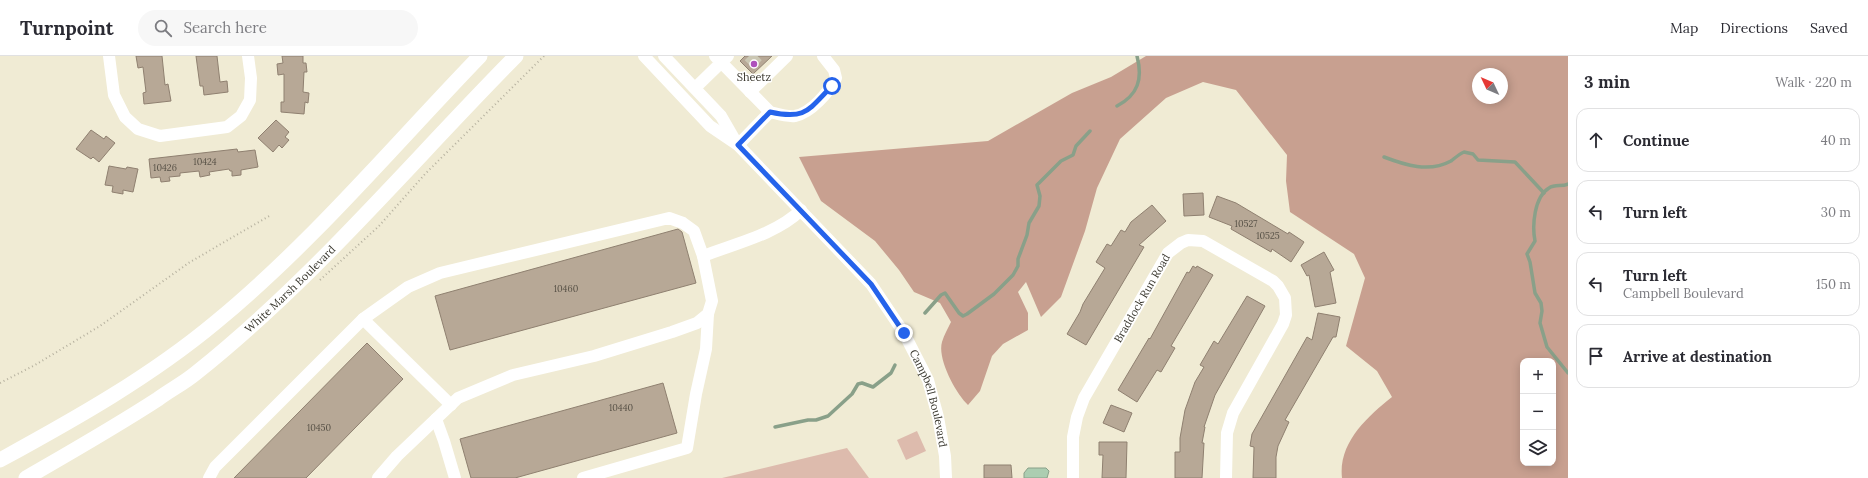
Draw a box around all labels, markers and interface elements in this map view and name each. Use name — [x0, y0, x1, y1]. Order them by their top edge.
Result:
search box — [138, 10, 418, 46]
text: Turnpoint — [20, 16, 114, 40]
icon: search — [152, 17, 174, 39]
text: Search here — [184, 18, 267, 37]
text: Map — [1670, 19, 1698, 37]
text: Directions — [1720, 19, 1788, 37]
text: Saved — [1810, 19, 1848, 37]
marker: Sheetz — [749, 59, 759, 69]
north arrow — [1472, 68, 1508, 104]
place label: Sheetz — [737, 70, 772, 84]
text: 3 min — [1584, 71, 1630, 93]
text: Walk · 220 m — [1775, 74, 1852, 91]
route start — [823, 77, 841, 95]
icon: ahead — [1585, 129, 1607, 151]
text: Continue — [1623, 131, 1689, 150]
text: 40 m — [1821, 132, 1851, 149]
house number: 10424 — [193, 156, 217, 167]
house number: 10426 — [153, 162, 177, 173]
icon: left — [1585, 201, 1607, 223]
text: Turn left — [1623, 203, 1687, 222]
text: 30 m — [1821, 204, 1851, 221]
house number: 10527 — [1235, 218, 1257, 229]
house number: 10525 — [1256, 230, 1280, 241]
street label: White Marsh Boulevard — [242, 242, 339, 336]
street label: Braddock Run Road — [1111, 251, 1173, 345]
text: Turn left — [1623, 266, 1687, 285]
icon: left — [1585, 273, 1607, 295]
text: 150 m — [1816, 276, 1851, 293]
house number: 10460 — [554, 283, 579, 294]
text: Campbell Boulevard — [1623, 285, 1744, 302]
route end — [895, 324, 913, 342]
icon: arrive — [1585, 345, 1607, 367]
street label: Campbell Boulevard — [907, 347, 950, 449]
text: Arrive at destination — [1623, 347, 1772, 366]
map controls — [1520, 358, 1556, 466]
button: + — [1520, 358, 1556, 394]
button: − — [1520, 394, 1556, 430]
house number: 10440 — [609, 402, 634, 413]
house number: 10450 — [307, 422, 332, 433]
button: layers — [1520, 430, 1556, 466]

